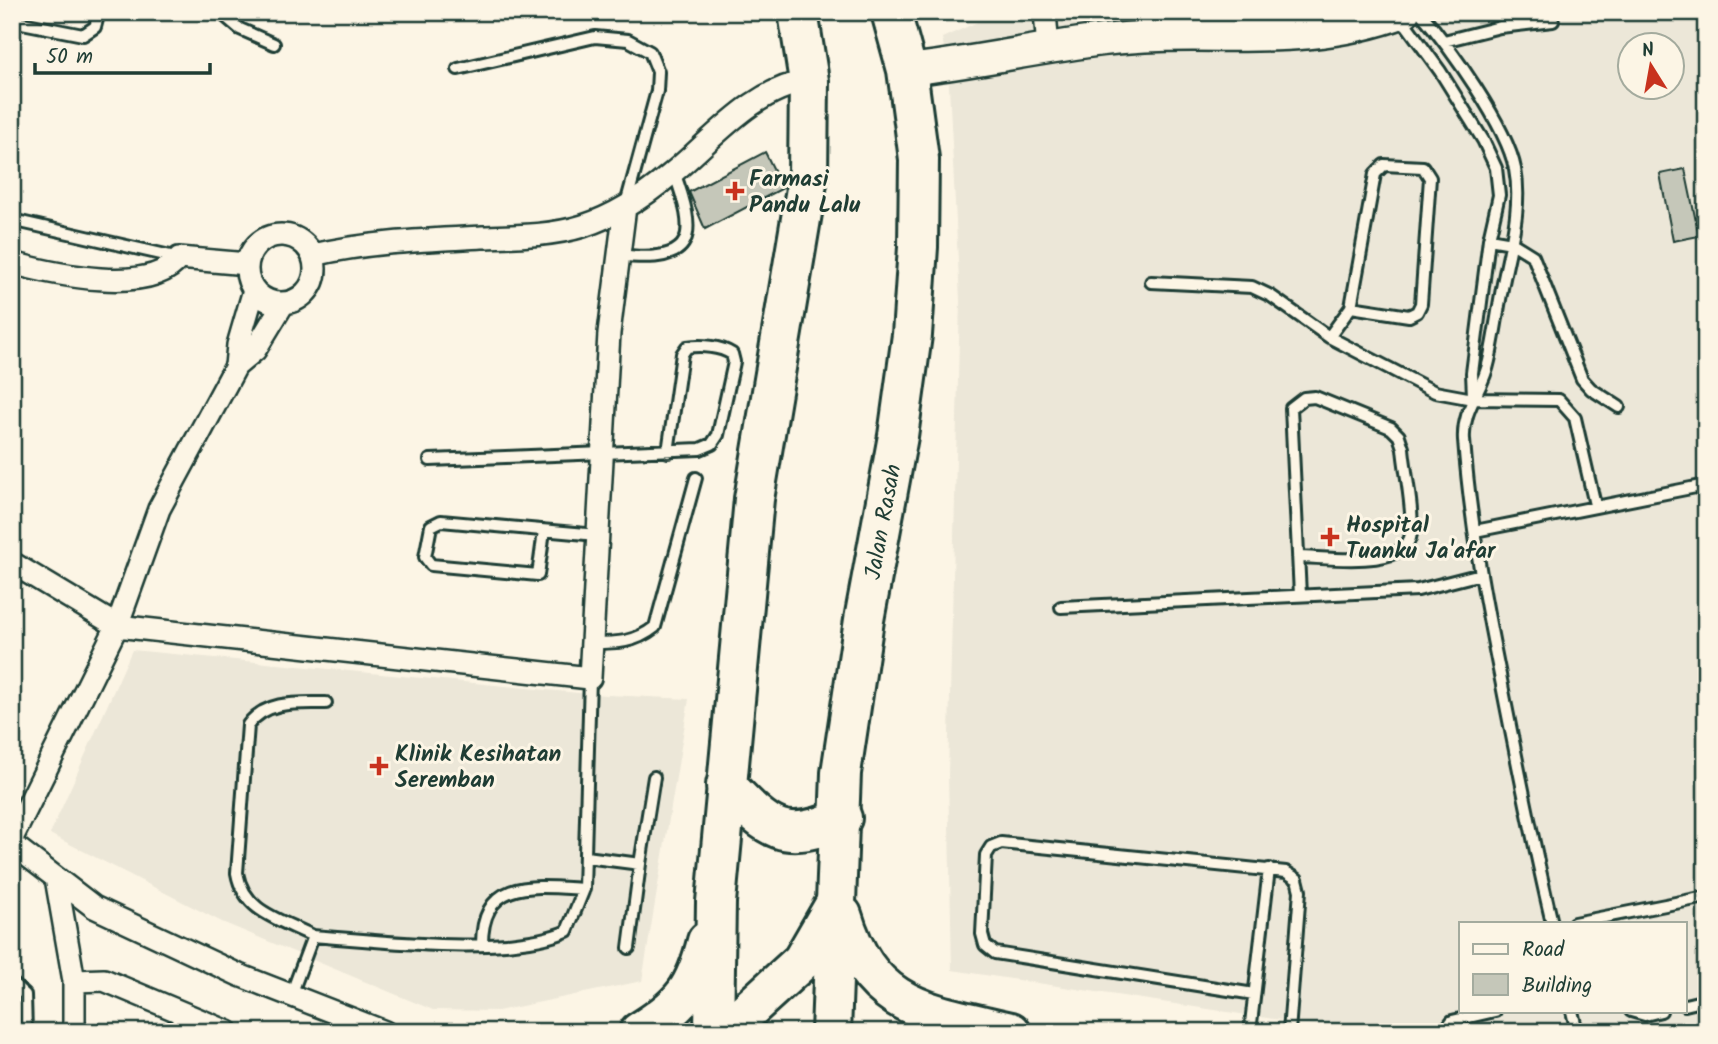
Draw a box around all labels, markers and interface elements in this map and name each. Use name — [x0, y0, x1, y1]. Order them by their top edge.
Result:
scale bar — [35, 32, 210, 76]
north arrow — [1616, 32, 1686, 102]
text: N — [1639, 35, 1657, 67]
text: 50 m — [46, 41, 93, 74]
place label: Farmasi Pandu Lalu — [749, 162, 861, 224]
marker: Farmasi Pandu Lalu — [727, 183, 743, 199]
street label: Jalan Rasah — [856, 461, 912, 583]
place label: Hospital Tuanku Ja'afar — [1346, 508, 1497, 570]
marker: Hospital Tuanku Ja'afar — [1320, 527, 1340, 547]
place label: Klinik Kesihatan Seremban — [395, 737, 561, 799]
marker: Klinik Kesihatan Seremban — [369, 756, 389, 776]
legend — [1459, 922, 1686, 1012]
text: Road — [1522, 934, 1565, 967]
text: Building — [1522, 970, 1592, 1003]

